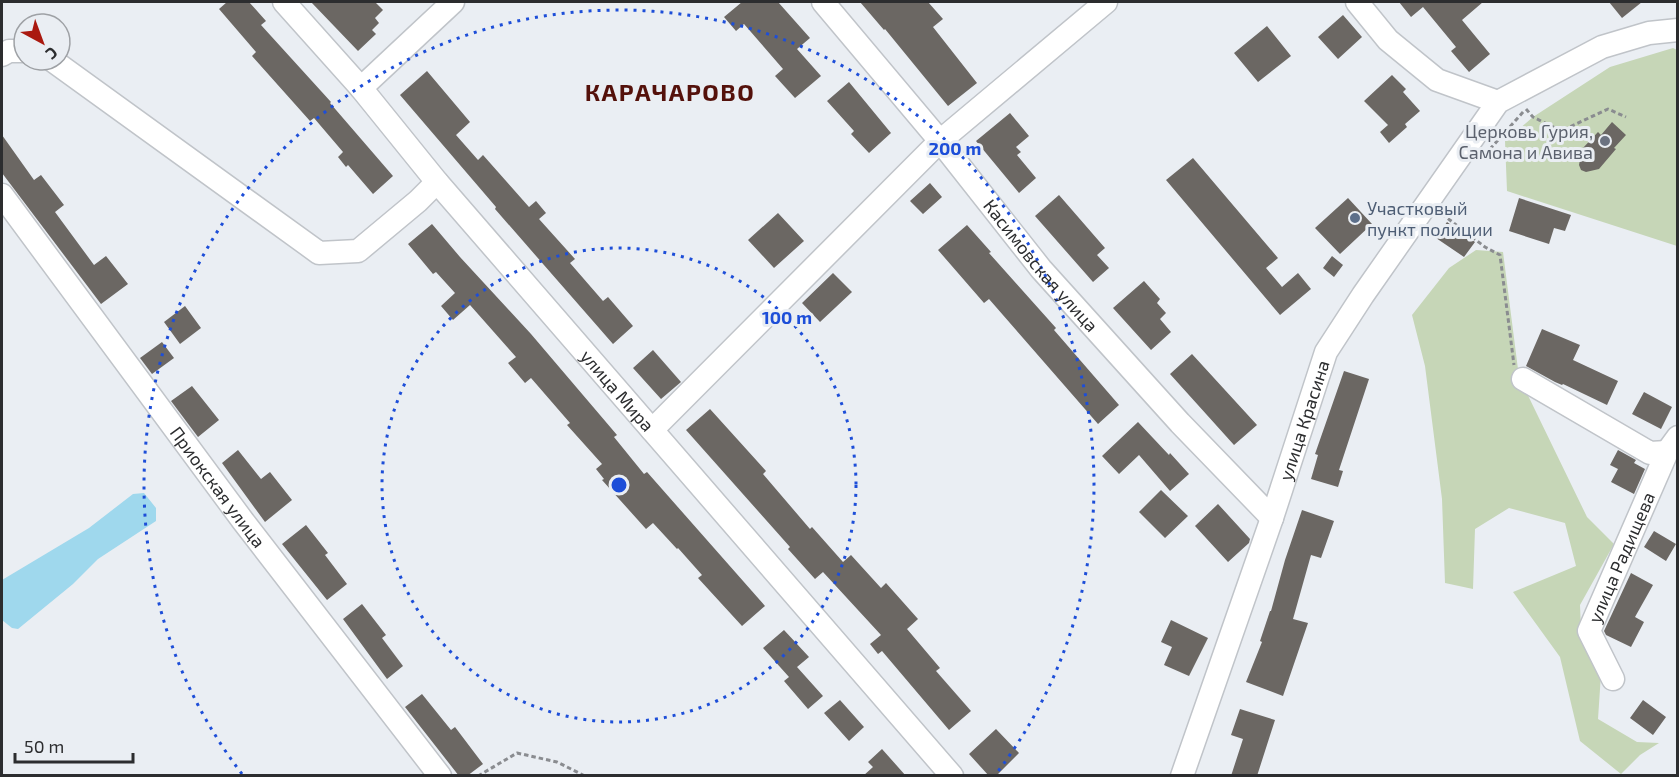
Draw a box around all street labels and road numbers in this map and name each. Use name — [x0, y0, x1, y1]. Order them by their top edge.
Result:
street label: Касимовская улица — [979, 195, 1103, 336]
street label: улица Мира — [576, 345, 659, 436]
street label: улица Красина — [1274, 357, 1334, 483]
street label: Приокская улица — [166, 422, 270, 552]
street label: улица Радищева — [1583, 489, 1659, 626]

